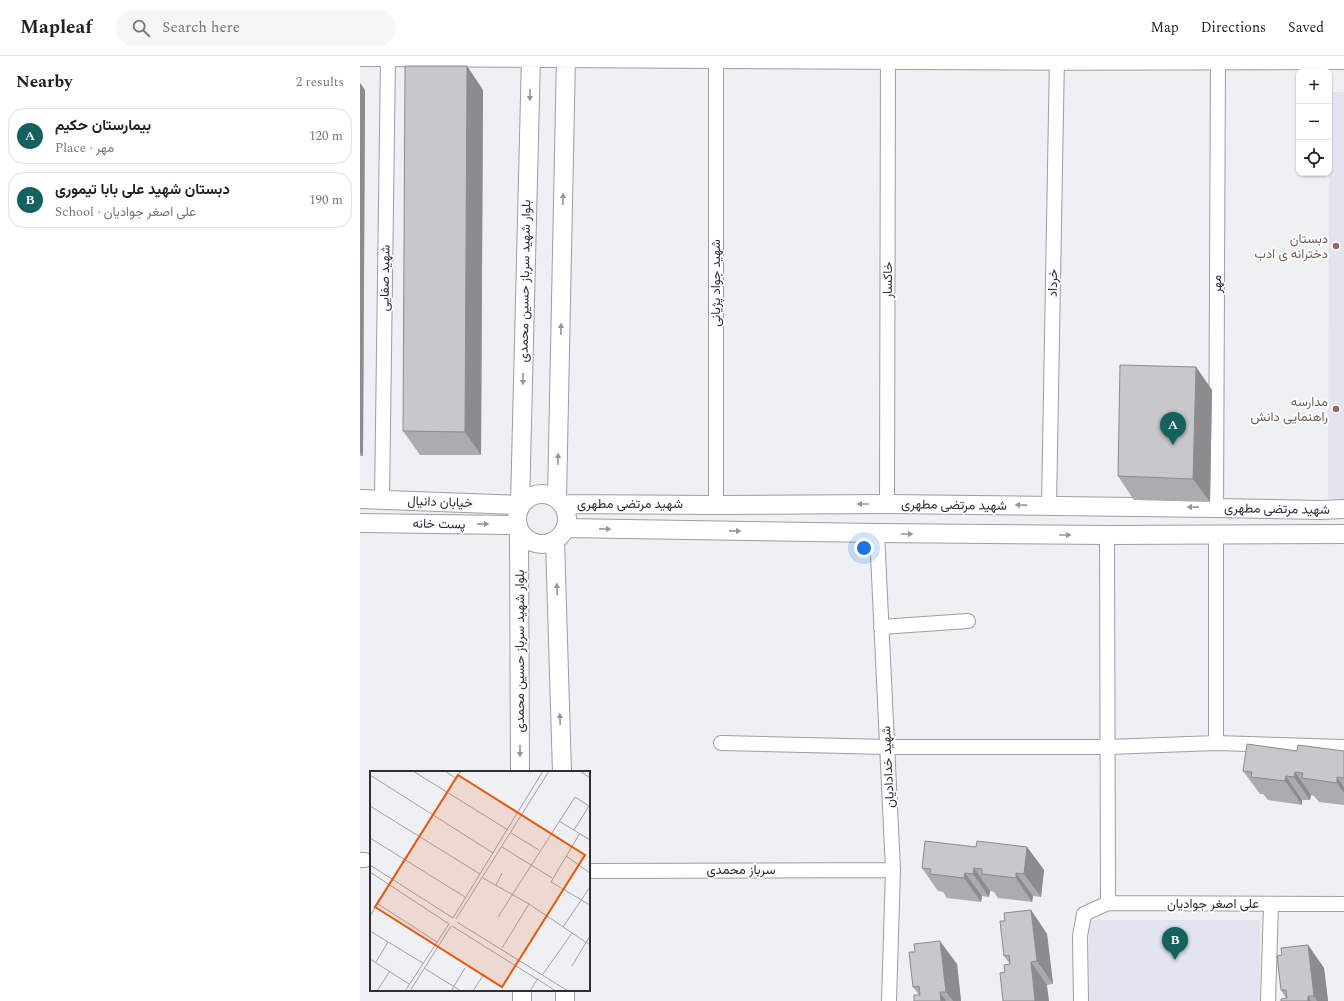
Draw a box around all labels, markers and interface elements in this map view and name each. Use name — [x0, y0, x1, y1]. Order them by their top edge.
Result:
search box — [116, 10, 396, 46]
text: Mapleaf — [20, 13, 92, 42]
text: Search here — [162, 16, 240, 39]
icon: search — [130, 17, 152, 39]
text: Map — [1151, 17, 1179, 38]
text: Directions — [1201, 17, 1266, 38]
text: Saved — [1288, 17, 1324, 38]
map controls — [1296, 68, 1332, 176]
button: + — [1296, 68, 1332, 104]
text: Nearby — [16, 69, 72, 95]
text: 2 results — [296, 72, 344, 92]
one-way arrow — [527, 89, 533, 102]
button: − — [1296, 104, 1332, 140]
text: بیمارستان حکیم — [55, 114, 151, 137]
text: A — [25, 126, 35, 146]
text: 120 m — [309, 126, 343, 146]
text: Place · مهر — [55, 138, 114, 158]
button: locate — [1296, 140, 1332, 176]
text: دبستان شهید علی بابا تیموری — [55, 178, 230, 201]
text: B — [25, 190, 35, 210]
text: 190 m — [309, 190, 343, 210]
one-way arrow — [560, 192, 566, 205]
street label: بلوار شهید سرباز حسین محمدی — [514, 199, 536, 363]
text: School · علی اصغر جوادیان — [55, 202, 196, 222]
place label: دبستان دخترانه ی ادب — [1255, 229, 1328, 264]
street label: شهید جواد پژیانی — [706, 239, 726, 327]
marker: دبستان دخترانه ی ادب — [1331, 241, 1341, 251]
street label: شهید صفایی — [374, 245, 396, 311]
street label: خاکسار — [878, 261, 898, 299]
street label: خرداد — [1043, 268, 1063, 297]
street label: مهر — [1207, 275, 1227, 294]
one-way arrow — [557, 323, 564, 335]
one-way arrow — [520, 373, 526, 386]
place label: مدارسه راهنمایی دانش — [1251, 392, 1328, 427]
marker: مدارسه راهنمایی دانش — [1331, 404, 1341, 414]
pin: A — [1160, 412, 1186, 445]
one-way arrow — [555, 452, 561, 465]
street label: خیابان دانیال — [407, 491, 473, 513]
street label: شهید مرتضی مطهری — [577, 494, 683, 514]
street label: شهید مرتضی مطهری — [901, 494, 1007, 516]
street label: شهید مرتضی مطهری — [1224, 498, 1330, 520]
one-way arrow — [856, 501, 869, 507]
one-way arrow — [1014, 502, 1027, 508]
one-way arrow — [1186, 504, 1199, 510]
street label: پست خانه — [412, 514, 466, 534]
one-way arrow — [477, 521, 490, 527]
one-way arrow — [599, 526, 612, 532]
one-way arrow — [729, 528, 742, 534]
one-way arrow — [901, 531, 914, 537]
one-way arrow — [1059, 532, 1072, 538]
your location — [854, 538, 874, 558]
street label: بلوار شهید سرباز حسین محمدی — [510, 569, 530, 732]
one-way arrow — [553, 583, 560, 595]
one-way arrow — [557, 713, 564, 725]
street label: شهید خدادادیان — [876, 726, 900, 808]
one-way arrow — [517, 745, 523, 758]
inset map — [370, 771, 590, 991]
street label: سرباز محمدی — [706, 860, 776, 880]
street label: علی اصغر جوادیان — [1167, 894, 1259, 914]
pin: B — [1162, 927, 1188, 960]

